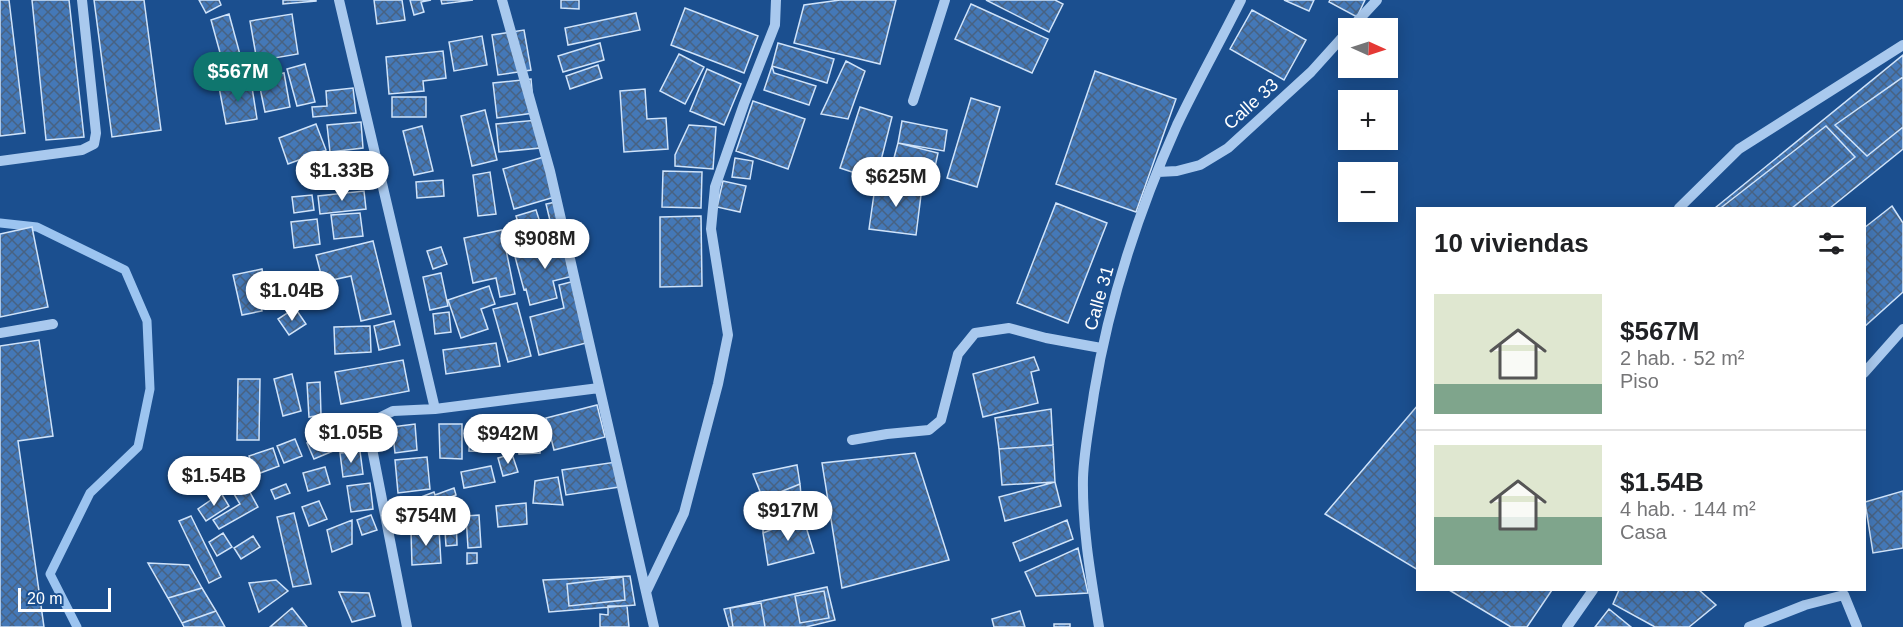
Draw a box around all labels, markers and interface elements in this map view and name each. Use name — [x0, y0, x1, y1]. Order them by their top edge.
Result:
north arrow — [1338, 18, 1398, 78]
map controls — [1338, 18, 1398, 222]
pin: $567M — [196, 52, 280, 103]
text: $567M — [207, 60, 269, 82]
street label: Calle 33 — [1220, 74, 1282, 134]
button: + — [1338, 90, 1398, 150]
pin: $1.33B — [293, 151, 391, 202]
pin: $625M — [854, 157, 938, 208]
text: $1.33B — [310, 159, 374, 181]
button: − — [1338, 162, 1398, 222]
text: $625M — [865, 165, 927, 187]
pin: $908M — [503, 219, 587, 270]
text: $908M — [514, 227, 576, 249]
icon: filters — [1815, 227, 1848, 260]
text: 10 viviendas — [1434, 228, 1589, 258]
street label: Calle 31 — [1080, 263, 1118, 333]
pin: $1.04B — [243, 271, 341, 322]
text: $1.04B — [260, 279, 324, 301]
text: $567M — [1620, 316, 1700, 346]
icon: home — [1482, 318, 1554, 390]
text: 2 hab. · 52 m² — [1620, 347, 1745, 369]
text: Piso — [1620, 370, 1659, 392]
pin: $1.05B — [302, 413, 400, 464]
pin: $942M — [466, 414, 550, 465]
text: $1.05B — [319, 421, 383, 443]
text: $942M — [477, 422, 539, 444]
pin: $1.54B — [165, 456, 263, 507]
text: $1.54B — [182, 464, 246, 486]
text: $1.54B — [1620, 467, 1704, 497]
icon: home — [1482, 469, 1554, 541]
pin: $917M — [746, 491, 830, 542]
pin: $754M — [384, 496, 468, 547]
text: 4 hab. · 144 m² — [1620, 498, 1756, 520]
text: $917M — [757, 499, 819, 521]
text: $754M — [395, 504, 457, 526]
text: Casa — [1620, 521, 1667, 543]
scale bar — [18, 585, 111, 612]
text: 20 m — [27, 590, 63, 607]

